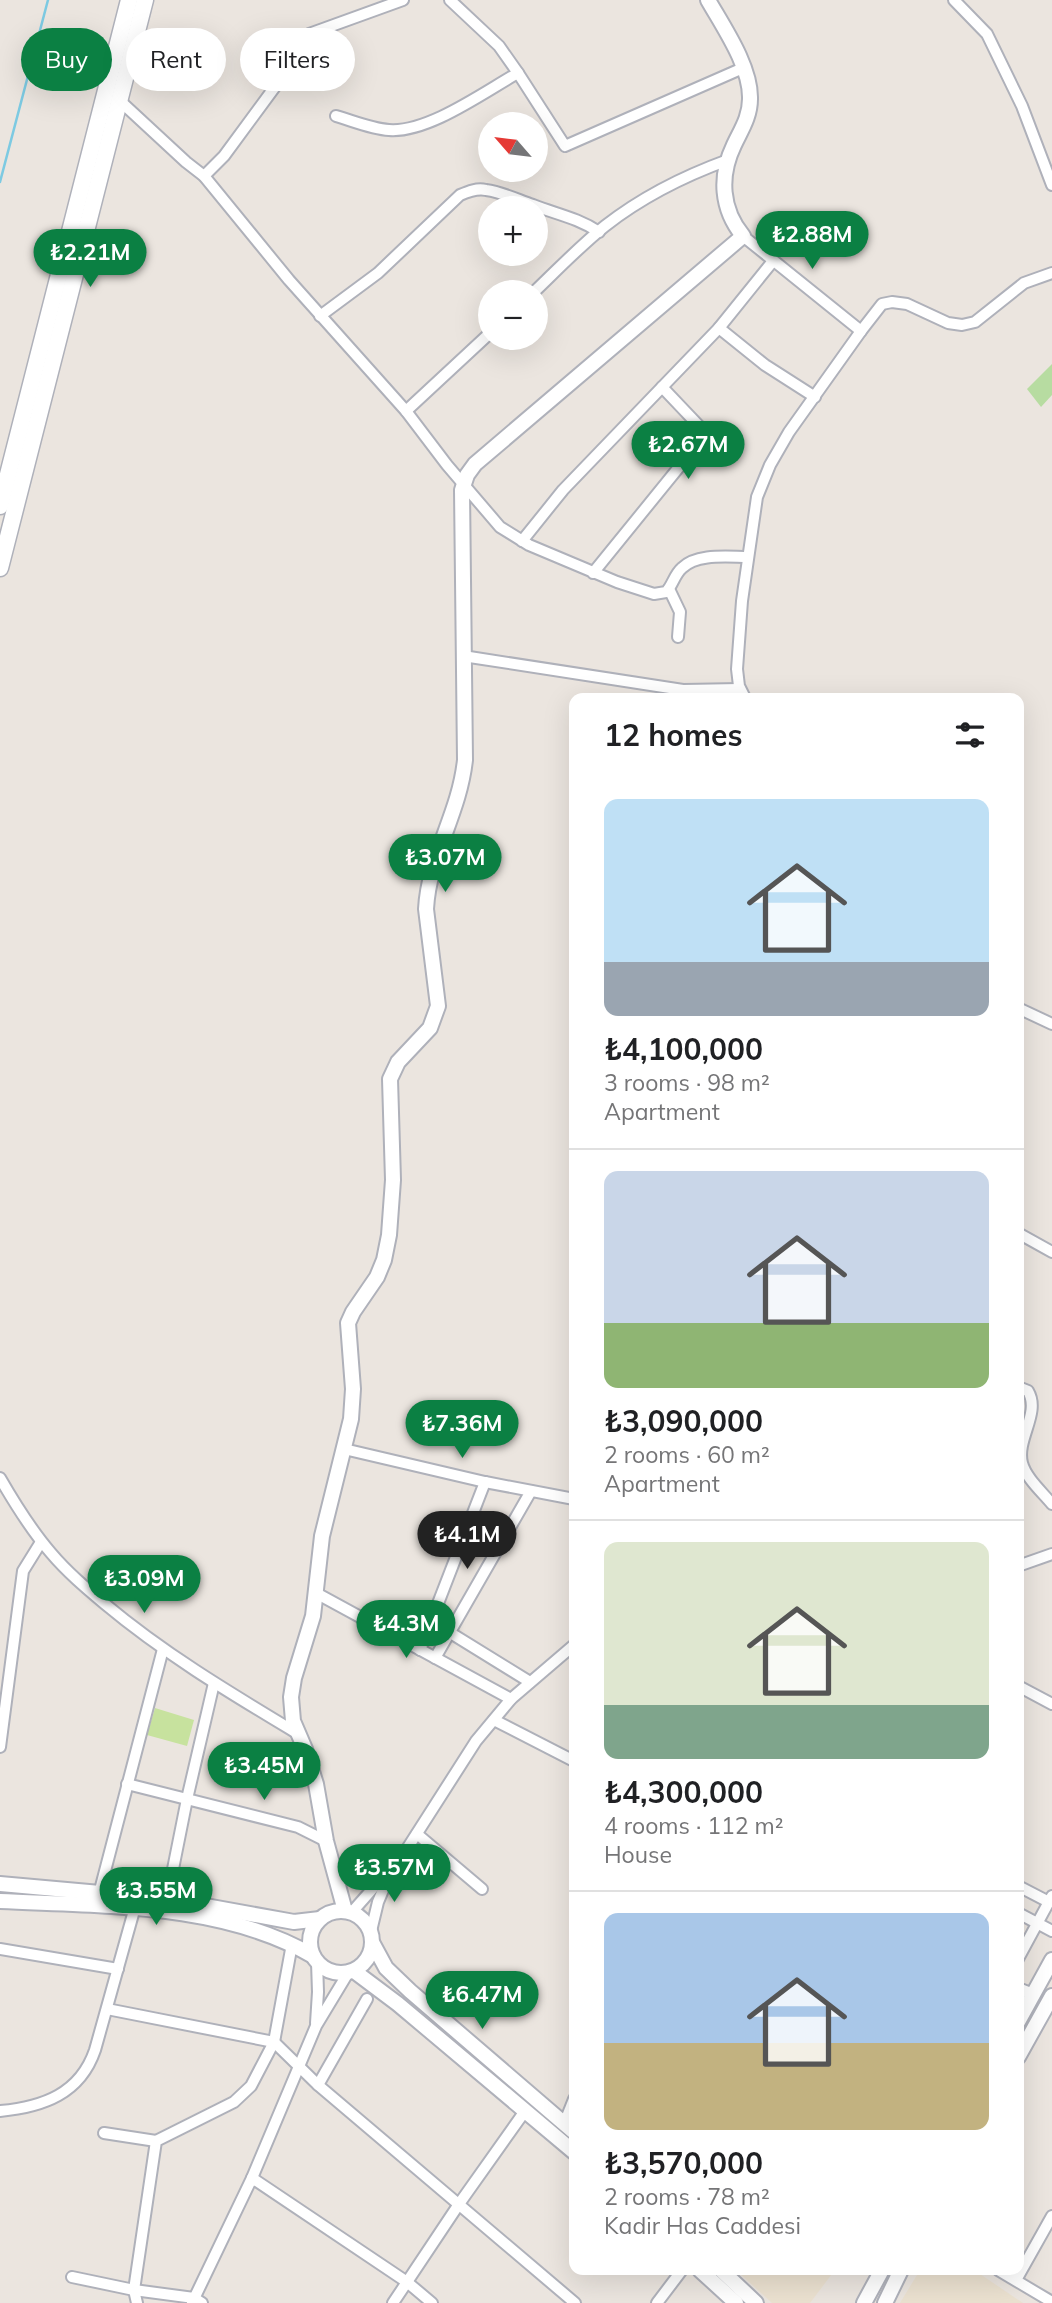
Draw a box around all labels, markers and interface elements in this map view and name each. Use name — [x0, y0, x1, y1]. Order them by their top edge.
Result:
chip: Buy — [21, 28, 112, 91]
chip: Rent — [126, 28, 226, 91]
chip: Filters — [240, 28, 355, 91]
north arrow — [478, 112, 548, 182]
map controls — [478, 112, 548, 350]
button: + — [478, 196, 548, 266]
pin: ₺2.88M — [755, 212, 869, 271]
text: ₺2.88M — [772, 219, 852, 248]
pin: ₺2.21M — [33, 230, 147, 289]
text: ₺2.21M — [50, 237, 130, 266]
button: − — [478, 280, 548, 350]
pin: ₺2.67M — [631, 421, 745, 481]
text: ₺2.67M — [648, 429, 728, 458]
text: 12 homes — [604, 716, 743, 754]
icon: filters — [951, 716, 989, 754]
pin: ₺3.07M — [388, 834, 502, 894]
text: ₺3.07M — [405, 842, 485, 871]
icon: home — [734, 845, 860, 971]
text: ₺4,100,000 — [604, 1030, 763, 1068]
text: 3 rooms · 98 m² — [604, 1068, 770, 1097]
text: Apartment — [604, 1097, 720, 1126]
icon: home — [734, 1217, 860, 1343]
pin: ₺7.36M — [405, 1400, 519, 1460]
text: ₺3,090,000 — [604, 1402, 763, 1440]
text: ₺7.36M — [422, 1408, 502, 1437]
text: 2 rooms · 60 m² — [604, 1440, 770, 1469]
text: Apartment — [604, 1469, 720, 1498]
pin: ₺4.1M — [418, 1512, 516, 1571]
text: ₺4.1M — [433, 1519, 501, 1548]
pin: ₺3.09M — [87, 1556, 201, 1615]
text: ₺3.09M — [104, 1563, 184, 1592]
icon: home — [734, 1588, 860, 1714]
pin: ₺4.3M — [357, 1600, 455, 1660]
text: ₺4.3M — [372, 1608, 440, 1637]
pin: ₺3.45M — [207, 1742, 321, 1802]
text: ₺3.45M — [224, 1750, 304, 1779]
text: ₺4,300,000 — [604, 1773, 763, 1811]
text: 4 rooms · 112 m² — [604, 1811, 784, 1840]
text: House — [604, 1840, 672, 1869]
pin: ₺3.57M — [337, 1844, 451, 1904]
text: ₺3.57M — [354, 1852, 434, 1881]
pin: ₺3.55M — [99, 1868, 213, 1927]
text: ₺3.55M — [116, 1875, 196, 1904]
icon: home — [734, 1959, 860, 2085]
pin: ₺6.47M — [425, 1972, 539, 2031]
text: ₺6.47M — [442, 1979, 522, 2008]
text: ₺3,570,000 — [604, 2144, 763, 2182]
text: 2 rooms · 78 m² — [604, 2182, 770, 2211]
text: Kadir Has Caddesi — [604, 2211, 801, 2240]

